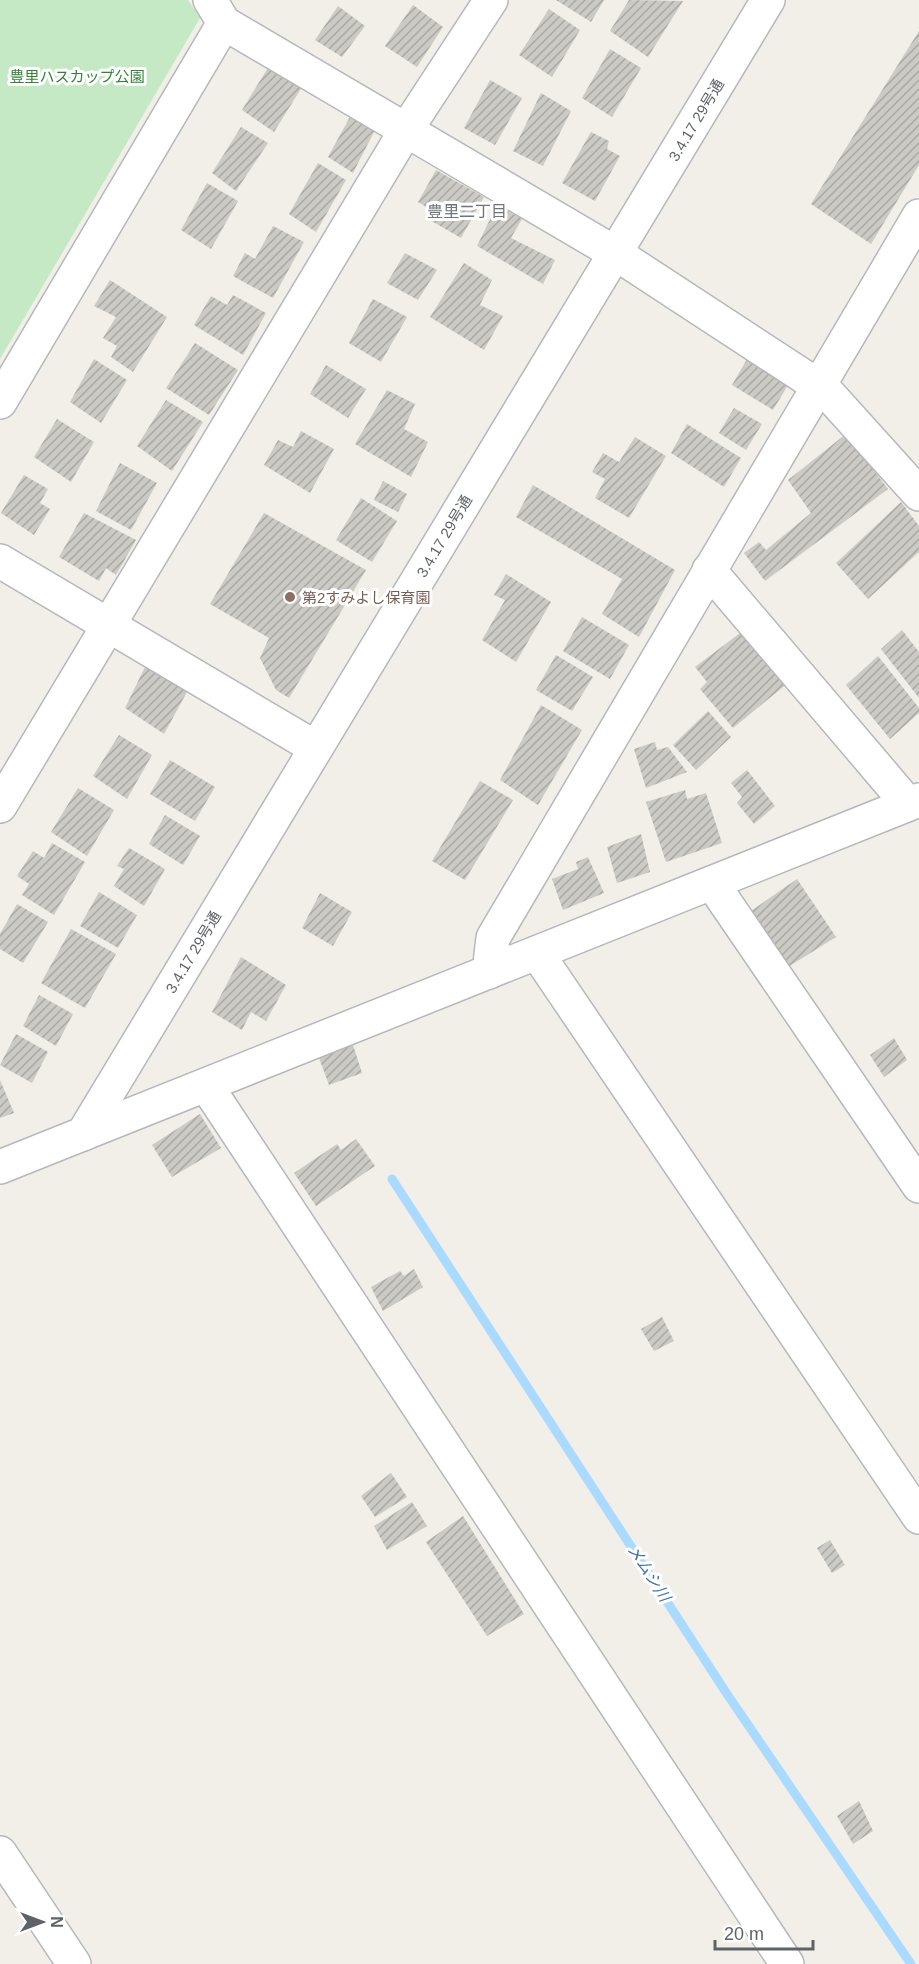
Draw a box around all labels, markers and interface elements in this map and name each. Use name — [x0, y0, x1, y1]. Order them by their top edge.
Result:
park label: 豊里ハスカップ公園 — [9, 68, 145, 85]
street label: 3.4.17 29号通 — [665, 76, 727, 164]
district label: 豊里二丁目 — [427, 203, 507, 220]
street label: 3.4.17 29号通 — [413, 492, 475, 580]
place label: 第2すみよし保育園 — [302, 589, 430, 606]
marker: 第2すみよし保育園 — [283, 590, 297, 604]
street label: 3.4.17 29号通 — [162, 908, 224, 996]
water label: メムシ川 — [624, 1542, 675, 1606]
north arrow — [12, 1892, 72, 1952]
scale bar — [715, 1913, 812, 1951]
text: N — [48, 1916, 65, 1928]
text: 20 m — [724, 1924, 764, 1944]

